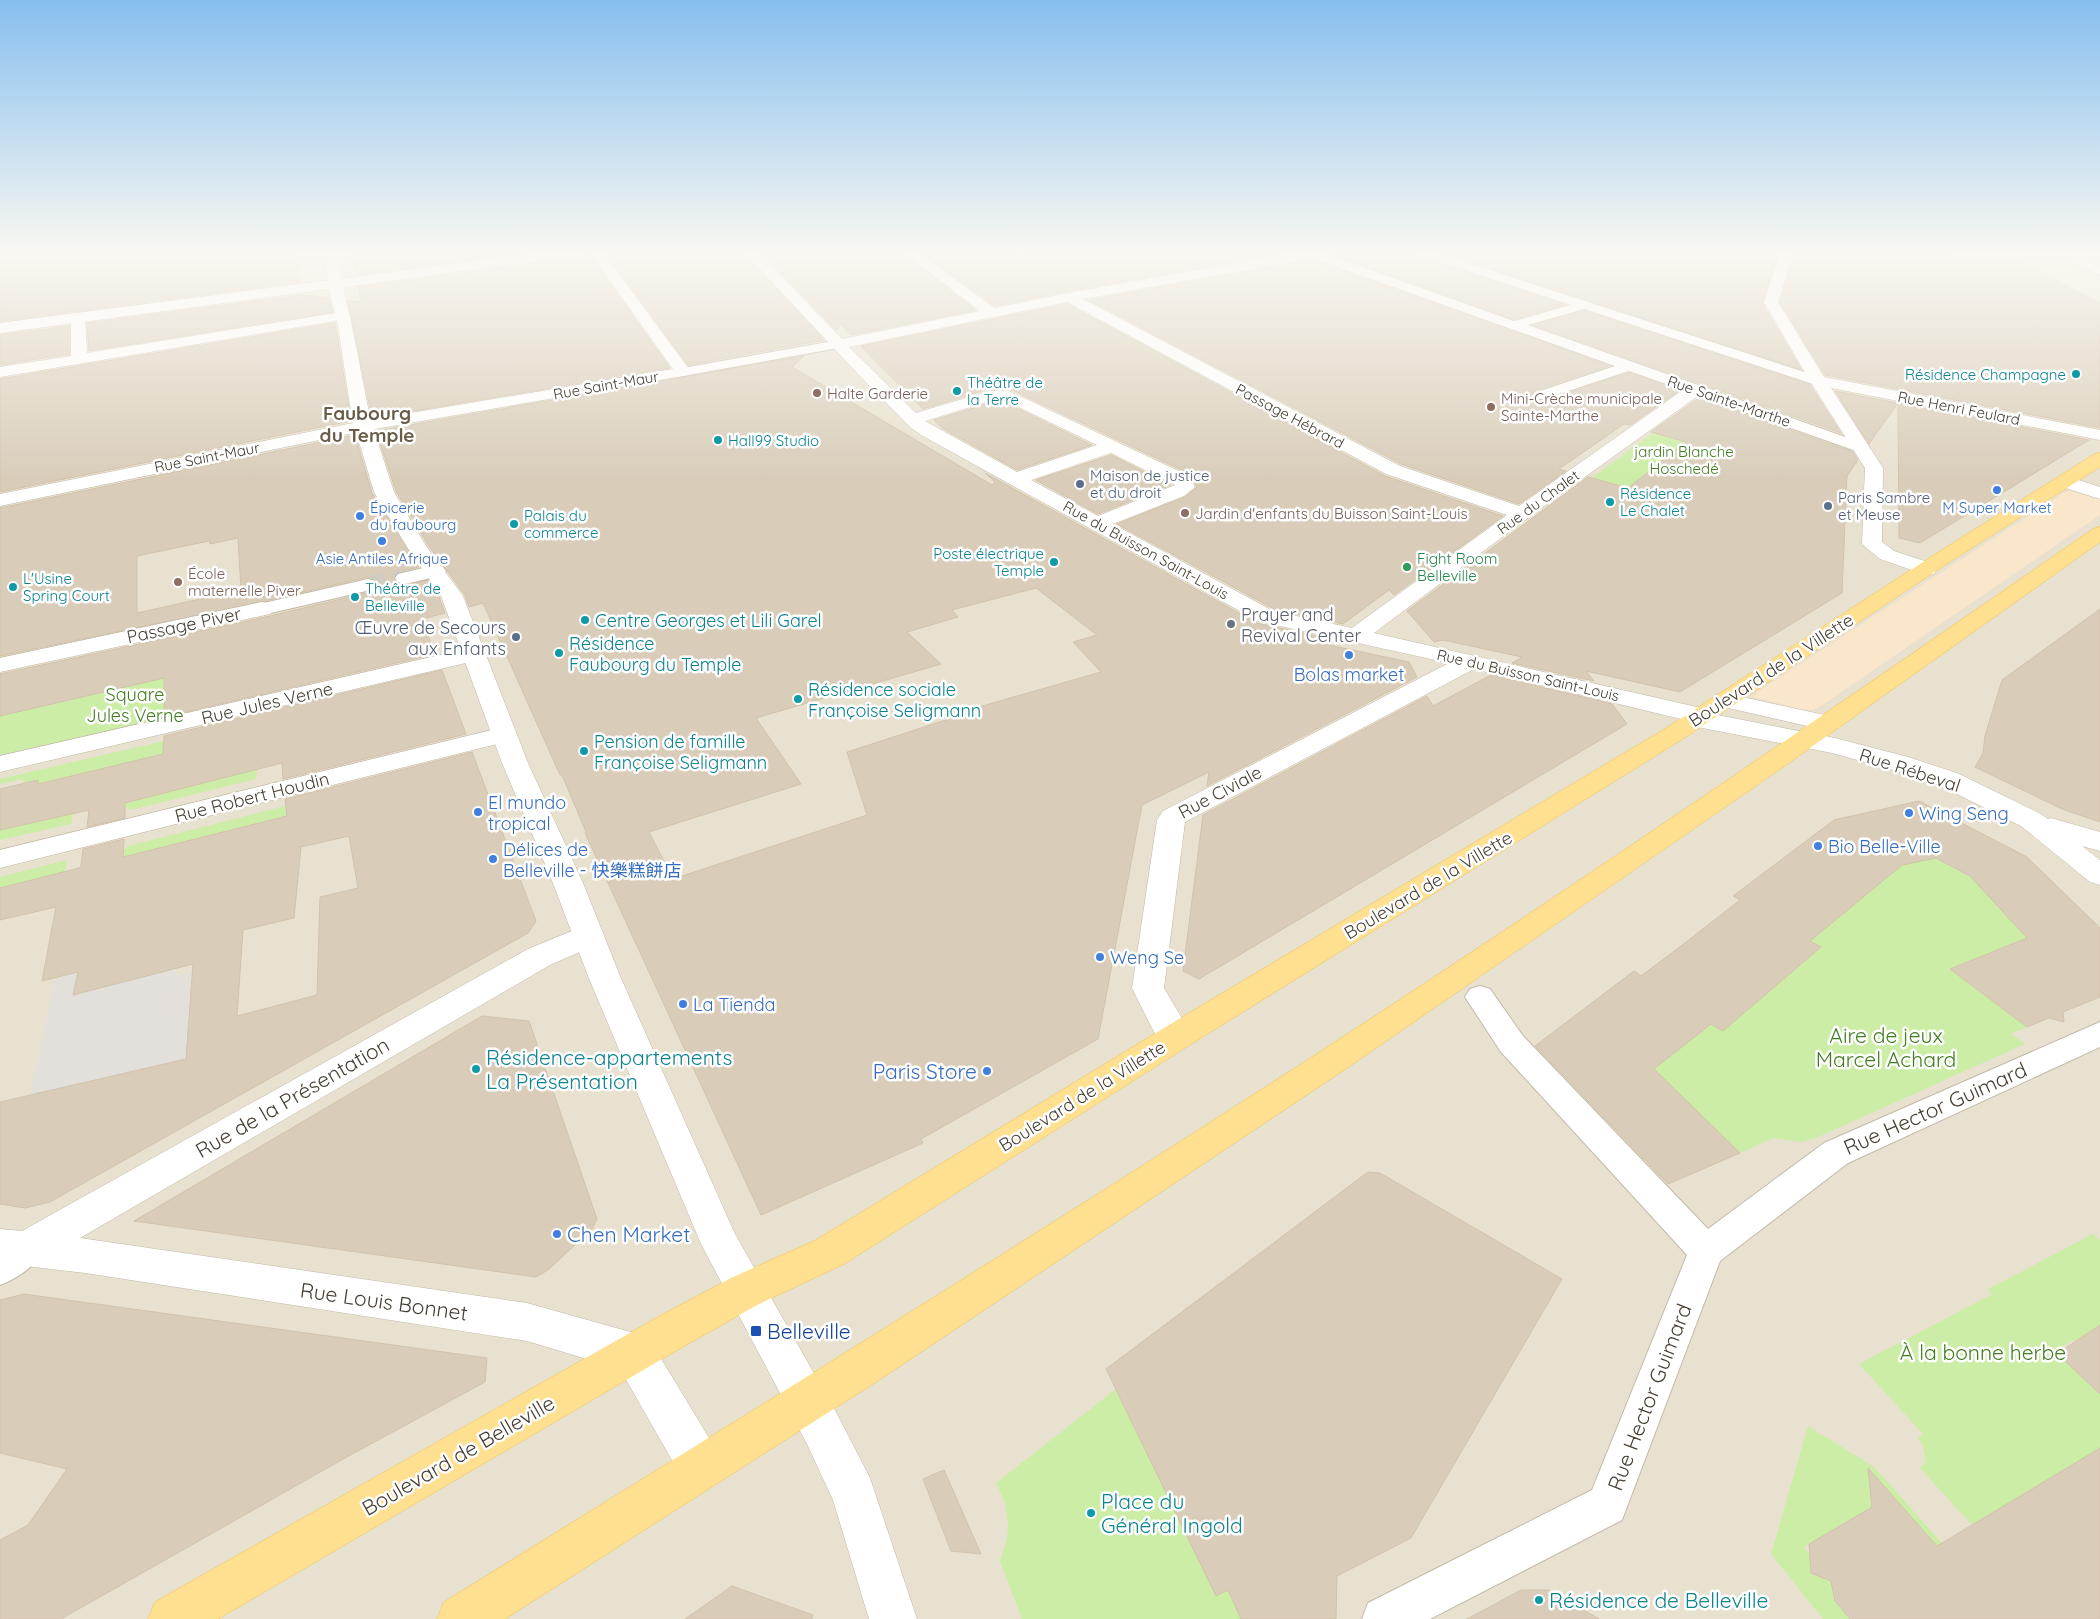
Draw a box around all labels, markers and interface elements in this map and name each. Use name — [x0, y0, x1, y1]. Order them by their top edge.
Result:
place label: Résidence Champagne — [1905, 365, 2066, 384]
street label: Rue Saint-Maur — [552, 366, 661, 404]
marker: Résidence Champagne — [2070, 368, 2082, 380]
street label: Rue Sainte-Marthe — [1665, 371, 1793, 431]
place label: Théâtre de la Terre — [967, 373, 1043, 409]
street label: Passage Hébrard — [1232, 379, 1348, 453]
place label: Halte Garderie — [827, 384, 928, 403]
marker: Théâtre de la Terre — [951, 385, 963, 397]
marker: Halte Garderie — [811, 387, 823, 399]
street label: Rue Henri Feulard — [1896, 387, 2022, 429]
place label: Mini-Crèche municipale Sainte-Marthe — [1501, 389, 1662, 425]
district label: Faubourg du Temple — [319, 401, 415, 447]
marker: Mini-Crèche municipale Sainte-Marthe — [1485, 401, 1497, 413]
place label: Hall99 Studio — [728, 431, 819, 450]
marker: Hall99 Studio — [712, 434, 724, 446]
street label: Rue Saint-Maur — [153, 437, 262, 477]
park label: jardin Blanche Hoschedé — [1633, 442, 1734, 478]
place label: Maison de justice et du droit — [1090, 466, 1209, 502]
street label: Rue du Chalet — [1493, 466, 1583, 538]
marker: Maison de justice et du droit — [1074, 478, 1086, 490]
place label: Résidence Le Chalet — [1620, 484, 1691, 520]
marker: M Super Market — [1991, 484, 2003, 496]
place label: Paris Sambre et Meuse — [1838, 488, 1930, 524]
street label: Rue du Buisson Saint-Louis — [1060, 496, 1232, 604]
marker: Résidence Le Chalet — [1604, 496, 1616, 508]
place label: Épicerie du faubourg — [370, 498, 456, 534]
place label: M Super Market — [1942, 498, 2052, 517]
marker: Paris Sambre et Meuse — [1822, 500, 1834, 512]
place label: Jardin d'enfants du Buisson Saint-Louis — [1195, 504, 1468, 523]
place label: Palais du commerce — [524, 506, 598, 542]
marker: Jardin d'enfants du Buisson Saint-Louis — [1179, 507, 1191, 519]
marker: Épicerie du faubourg — [354, 510, 366, 522]
marker: Palais du commerce — [508, 518, 520, 530]
marker: Asie Antiles Afrique — [376, 535, 388, 547]
place label: Poste électrique Temple — [933, 544, 1044, 580]
place label: Asie Antiles Afrique — [316, 549, 448, 568]
place label: Fight Room Belleville — [1417, 549, 1498, 585]
marker: Poste électrique Temple — [1048, 556, 1060, 568]
marker: Fight Room Belleville — [1401, 561, 1413, 573]
place label: École maternelle Piver — [188, 564, 301, 600]
place label: L'Usine Spring Court — [23, 569, 110, 605]
marker: École maternelle Piver — [172, 576, 184, 588]
place label: Théâtre de Belleville — [365, 579, 441, 615]
marker: L'Usine Spring Court — [7, 581, 19, 593]
marker: Théâtre de Belleville — [349, 591, 361, 603]
street label: Passage Piver — [125, 602, 243, 648]
place label: Prayer and Revival Center — [1241, 603, 1361, 647]
street label: Boulevard de la Villette — [1684, 608, 1858, 732]
place label: Centre Georges et Lili Garel — [595, 609, 822, 632]
marker: Centre Georges et Lili Garel — [579, 614, 591, 626]
place label: Œuvre de Secours aux Enfants — [355, 616, 506, 660]
marker: Prayer and Revival Center — [1225, 618, 1237, 630]
marker: Œuvre de Secours aux Enfants — [510, 631, 522, 643]
place label: Résidence Faubourg du Temple — [569, 632, 741, 676]
street label: Rue du Buisson Saint-Louis — [1435, 645, 1621, 705]
marker: Résidence Faubourg du Temple — [553, 647, 565, 659]
marker: Bolas market — [1343, 649, 1355, 661]
place label: Bolas market — [1294, 663, 1404, 686]
street label: Rue Jules Verne — [199, 677, 335, 729]
place label: Résidence sociale Françoise Seligmann — [808, 678, 981, 722]
park label: Square Jules Verne — [86, 683, 184, 727]
marker: Résidence sociale Françoise Seligmann — [792, 693, 804, 705]
place label: Pension de famille Françoise Seligmann — [594, 730, 767, 774]
street label: Rue Rébeval — [1857, 743, 1963, 797]
marker: Pension de famille Françoise Seligmann — [578, 745, 590, 757]
street label: Rue Civiale — [1174, 760, 1266, 824]
street label: Rue Robert Houdin — [172, 767, 332, 827]
place label: El mundo tropical — [488, 791, 566, 835]
place label: Wing Seng — [1919, 802, 2009, 825]
marker: El mundo tropical — [472, 806, 484, 818]
marker: Wing Seng — [1903, 807, 1915, 819]
street label: Boulevard de la Villette — [1340, 826, 1516, 944]
place label: Bio Belle-Ville — [1828, 835, 1941, 858]
place label: Délices de Belleville - 快樂糕餅店 — [503, 838, 682, 882]
marker: Bio Belle-Ville — [1812, 840, 1824, 852]
marker: Délices de Belleville - 快樂糕餅店 — [487, 853, 499, 865]
place label: Weng Se — [1110, 946, 1184, 969]
marker: Weng Se — [1094, 951, 1106, 963]
place label: La Tienda — [693, 993, 776, 1016]
marker: La Tienda — [677, 998, 689, 1010]
park label: Aire de jeux Marcel Achard — [1816, 1022, 1956, 1072]
street label: Rue de la Présentation — [191, 1031, 393, 1163]
street label: Boulevard de la Villette — [995, 1035, 1169, 1157]
place label: Résidence-appartements La Présentation — [486, 1044, 732, 1094]
street label: Rue Hector Guimard — [1839, 1056, 2031, 1160]
place label: Paris Store — [873, 1058, 977, 1084]
marker: Résidence-appartements La Présentation — [470, 1063, 482, 1075]
marker: Paris Store — [981, 1065, 993, 1077]
place label: Chen Market — [567, 1221, 690, 1247]
marker: Chen Market — [551, 1228, 563, 1240]
street label: Rue Louis Bonnet — [299, 1276, 469, 1326]
street label: Rue Hector Guimard — [1601, 1300, 1697, 1494]
place label: Belleville — [767, 1318, 851, 1344]
marker: Belleville — [749, 1324, 763, 1338]
park label: À la bonne herbe — [1900, 1339, 2066, 1365]
street label: Boulevard de Belleville — [357, 1389, 559, 1521]
place label: Place du Général Ingold — [1101, 1488, 1243, 1538]
marker: Place du Général Ingold — [1085, 1507, 1097, 1519]
place label: Résidence de Belleville — [1549, 1587, 1768, 1613]
marker: Résidence de Belleville — [1533, 1594, 1545, 1606]

